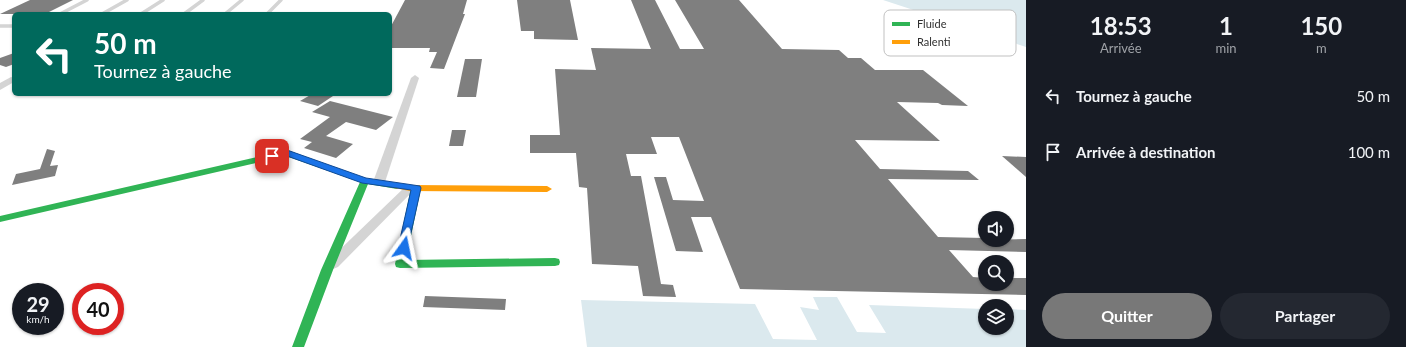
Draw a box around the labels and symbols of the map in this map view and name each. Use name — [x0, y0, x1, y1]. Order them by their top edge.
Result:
legend — [884, 10, 1016, 56]
text: Fluide — [917, 17, 947, 30]
text: Ralenti — [917, 35, 951, 48]
pin — [255, 139, 289, 173]
position arrow — [383, 227, 425, 269]
speed limit sign: 40 — [72, 283, 124, 335]

